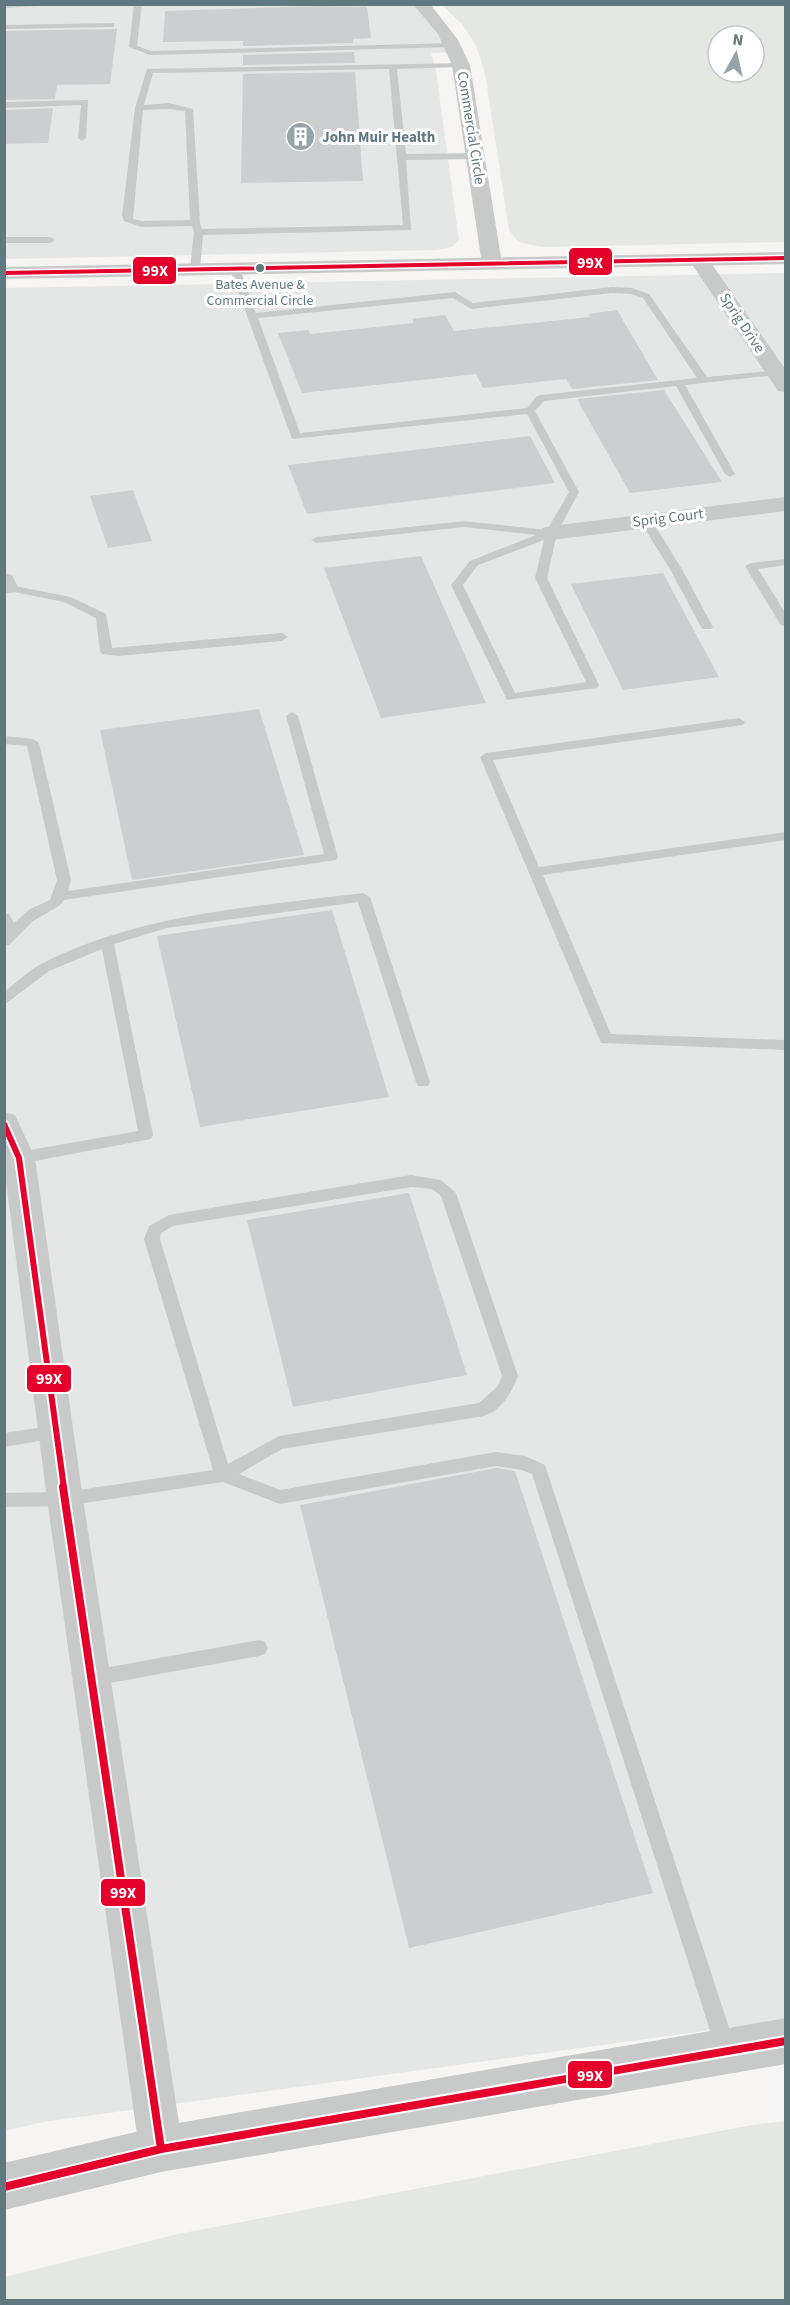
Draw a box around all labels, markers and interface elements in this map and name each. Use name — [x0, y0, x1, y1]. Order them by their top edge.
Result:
north arrow — [706, 24, 766, 84]
text: N — [731, 29, 745, 52]
street label: Commercial Circle — [452, 70, 490, 186]
building icon: John Muir Health — [285, 121, 317, 153]
place label: John Muir Health — [322, 127, 435, 148]
line badge: 99X — [568, 247, 613, 276]
text: 99X — [577, 252, 603, 274]
line badge: 99X — [132, 256, 177, 285]
text: 99X — [142, 260, 168, 282]
marker: Bates Avenue & Commercial Circle — [254, 262, 266, 274]
place label: Bates Avenue & Commercial Circle — [207, 275, 313, 311]
street label: Sprig Drive — [714, 289, 770, 357]
street label: Sprig Court — [632, 503, 704, 533]
line badge: 99X — [26, 1364, 72, 1393]
text: 99X — [36, 1368, 62, 1390]
line badge: 99X — [100, 1878, 146, 1907]
text: 99X — [110, 1882, 136, 1904]
line badge: 99X — [567, 2060, 613, 2089]
text: 99X — [577, 2065, 603, 2087]

